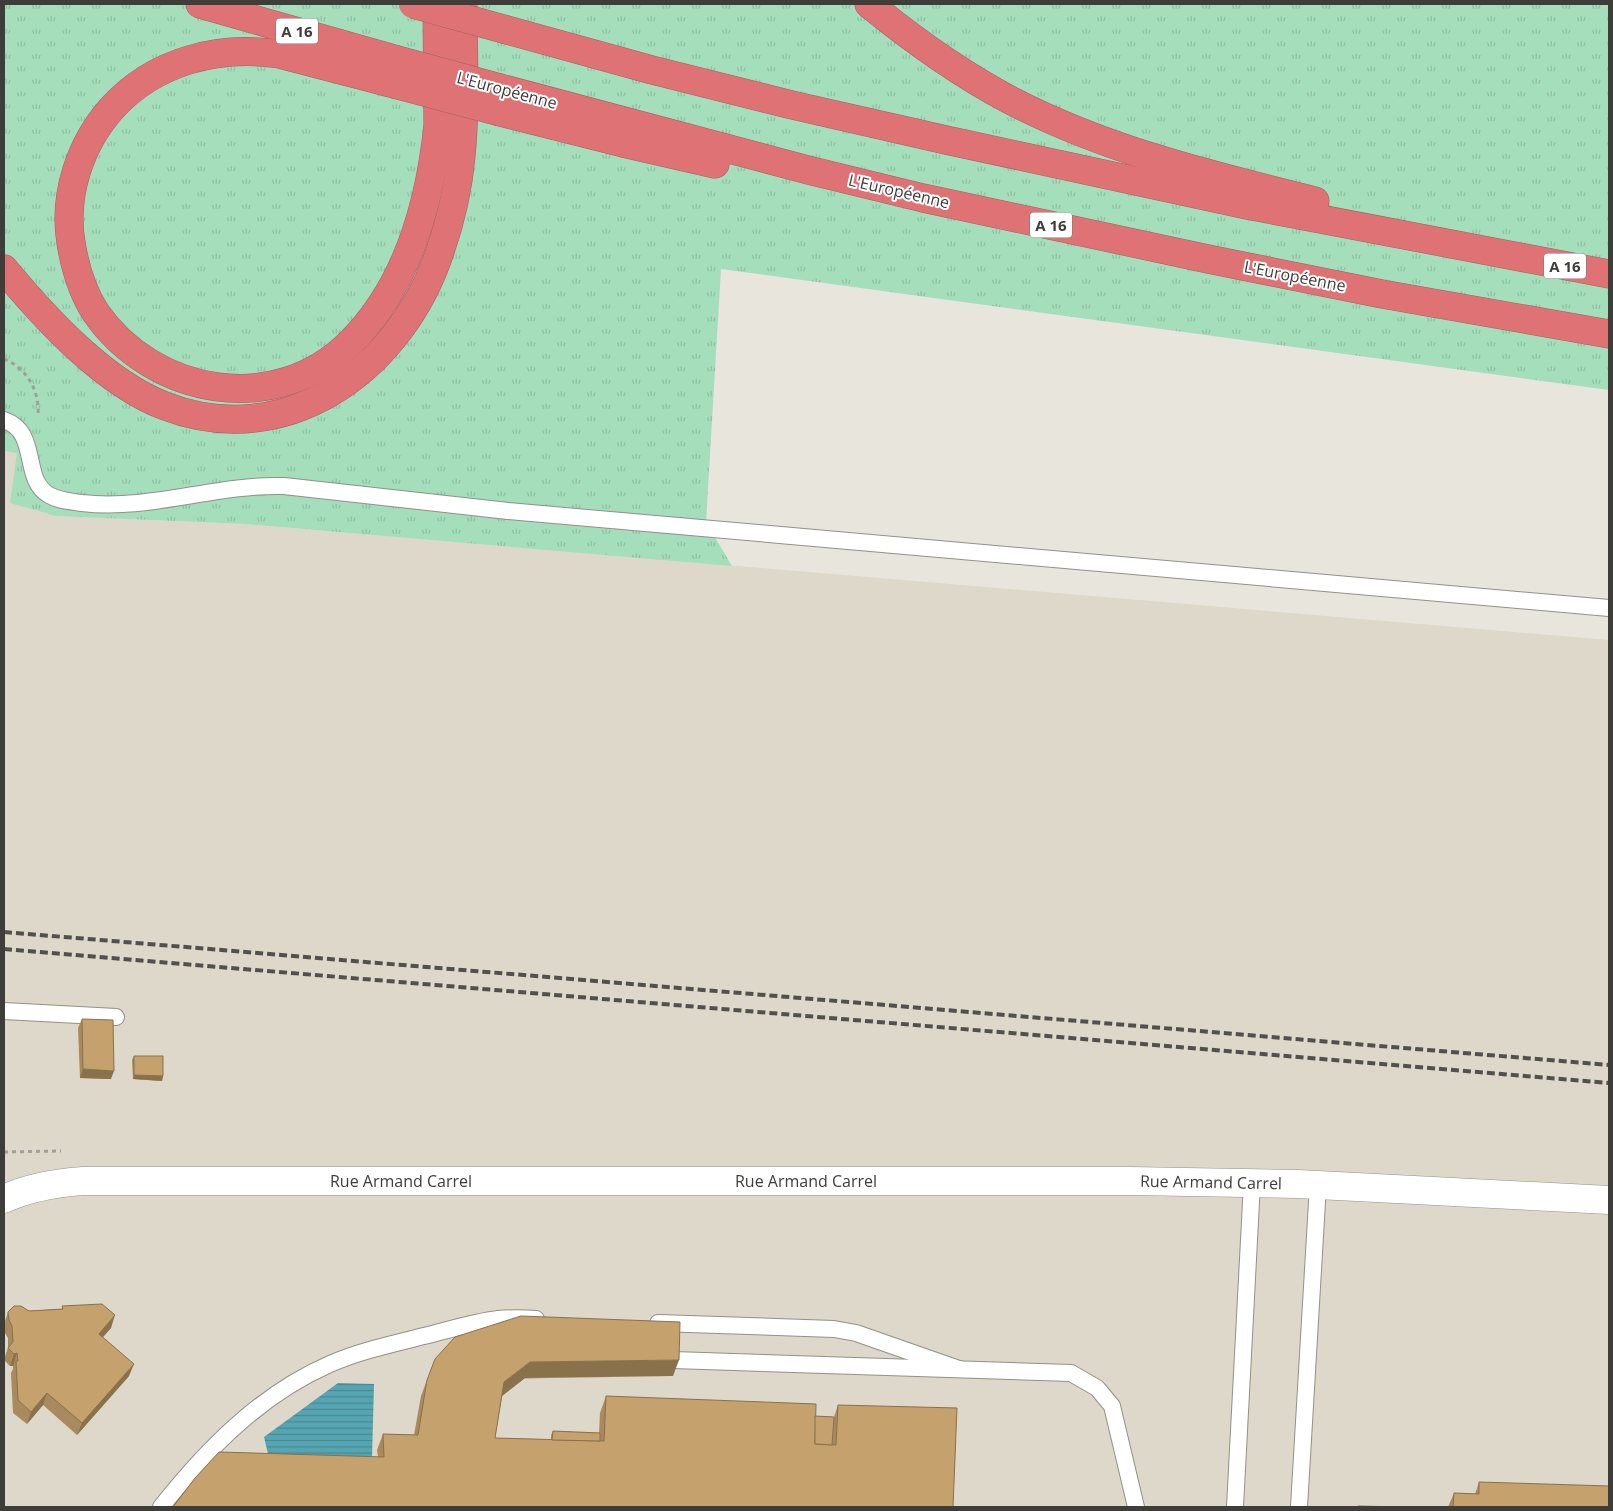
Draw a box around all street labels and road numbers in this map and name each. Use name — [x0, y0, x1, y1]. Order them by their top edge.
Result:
road number: A 16 — [276, 18, 318, 44]
street label: L'Européenne — [454, 66, 560, 114]
street label: L'Européenne — [846, 169, 952, 213]
road number: A 16 — [1030, 212, 1072, 238]
road number: A 16 — [1544, 254, 1586, 278]
street label: L'Européenne — [1242, 255, 1348, 297]
street label: Rue Armand Carrel — [330, 1170, 472, 1192]
street label: Rue Armand Carrel — [735, 1170, 877, 1192]
street label: Rue Armand Carrel — [1140, 1170, 1282, 1194]

